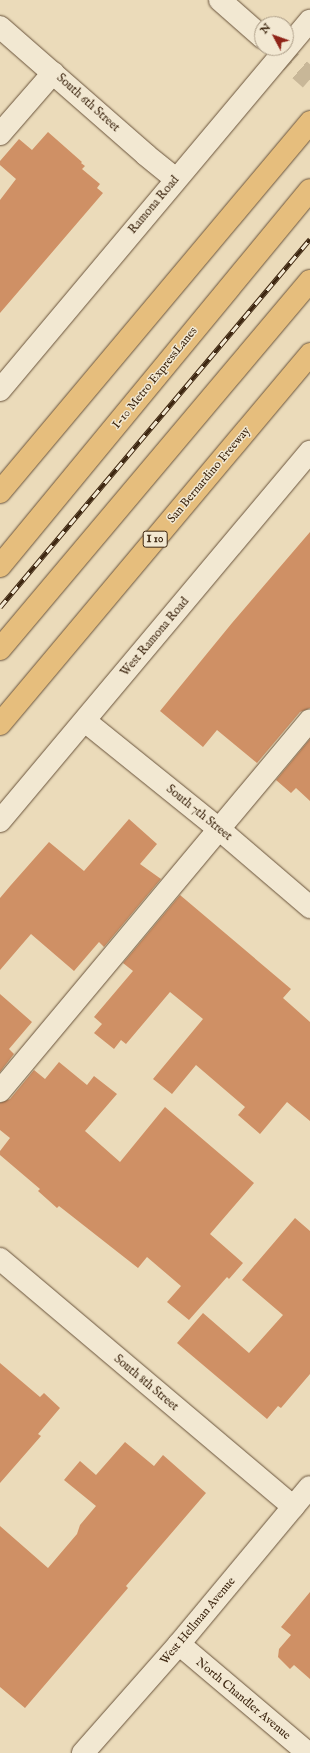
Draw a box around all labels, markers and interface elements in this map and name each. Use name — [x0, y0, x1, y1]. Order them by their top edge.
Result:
north arrow — [254, 16, 294, 56]
text: N — [257, 21, 274, 37]
street label: South 6th Street — [53, 71, 123, 135]
street label: Ramona Road — [126, 173, 182, 237]
street label: I-10 Metro ExpressLanes — [110, 324, 200, 432]
street label: San Bernardino Freeway — [165, 424, 253, 526]
road number: I 10 — [142, 530, 168, 548]
street label: West Ramona Road — [118, 595, 192, 679]
street label: South 7th Street — [163, 782, 235, 844]
street label: South 8th Street — [111, 1352, 181, 1414]
street label: West Hellman Avenue — [157, 1574, 239, 1668]
street label: North Chandler Avenue — [193, 1655, 293, 1743]

